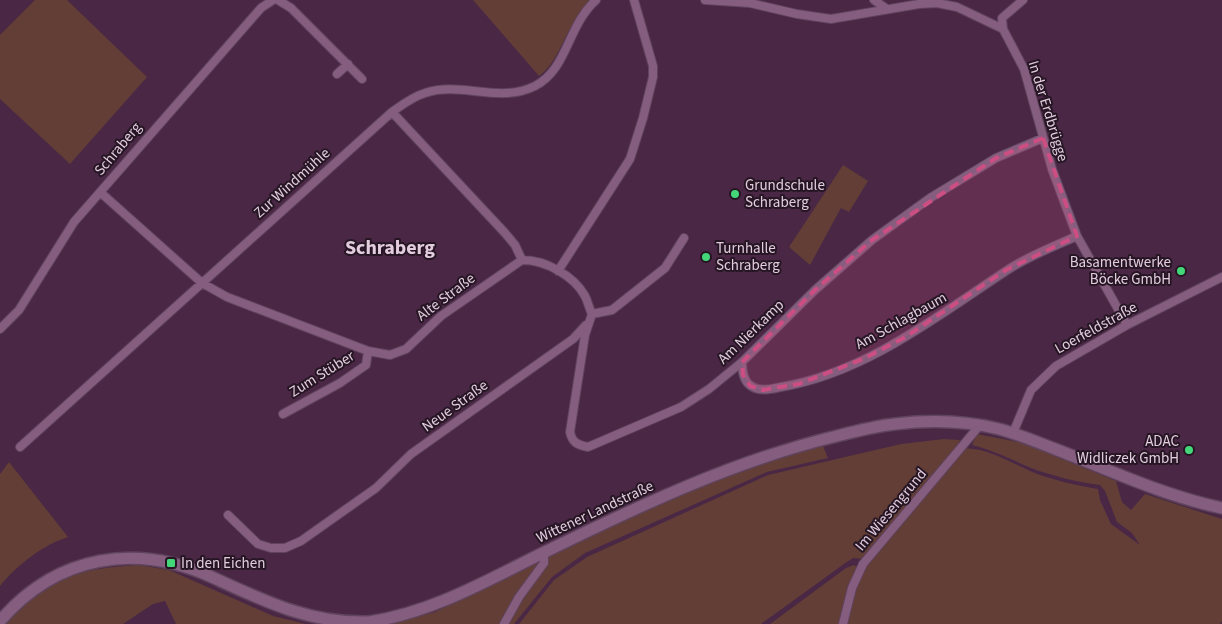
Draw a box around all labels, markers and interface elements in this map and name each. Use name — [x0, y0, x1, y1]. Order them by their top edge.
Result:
street label: In der Erdbrügge — [1023, 58, 1073, 164]
street label: Schraberg — [89, 117, 147, 180]
street label: Zur Windmühle — [249, 143, 335, 223]
place label: Grundschule Schraberg — [745, 175, 825, 213]
marker: Grundschule Schraberg — [729, 188, 741, 200]
district label: Schraberg — [345, 234, 435, 262]
place label: Turnhalle Schraberg — [716, 238, 780, 276]
marker: Turnhalle Schraberg — [700, 251, 712, 263]
place label: Basamentwerke Böcke GmbH — [1070, 252, 1171, 290]
marker: Basamentwerke Böcke GmbH — [1175, 265, 1187, 277]
street label: Alte Straße — [412, 268, 480, 326]
street label: Am Schlagbaum — [851, 287, 951, 355]
street label: Am Nierkamp — [713, 295, 789, 369]
street label: Loerfeldstraße — [1051, 297, 1141, 359]
street label: Zum Stüber — [285, 345, 359, 402]
street label: Neue Straße — [418, 375, 492, 437]
place label: ADAC Widliczek GmbH — [1077, 431, 1179, 469]
marker: ADAC Widliczek GmbH — [1183, 444, 1195, 456]
street label: Im Wiesengrund — [850, 464, 932, 556]
street label: Wittener Landstraße — [533, 476, 657, 548]
place label: In den Eichen — [181, 553, 265, 574]
marker: In den Eichen — [165, 557, 177, 569]

